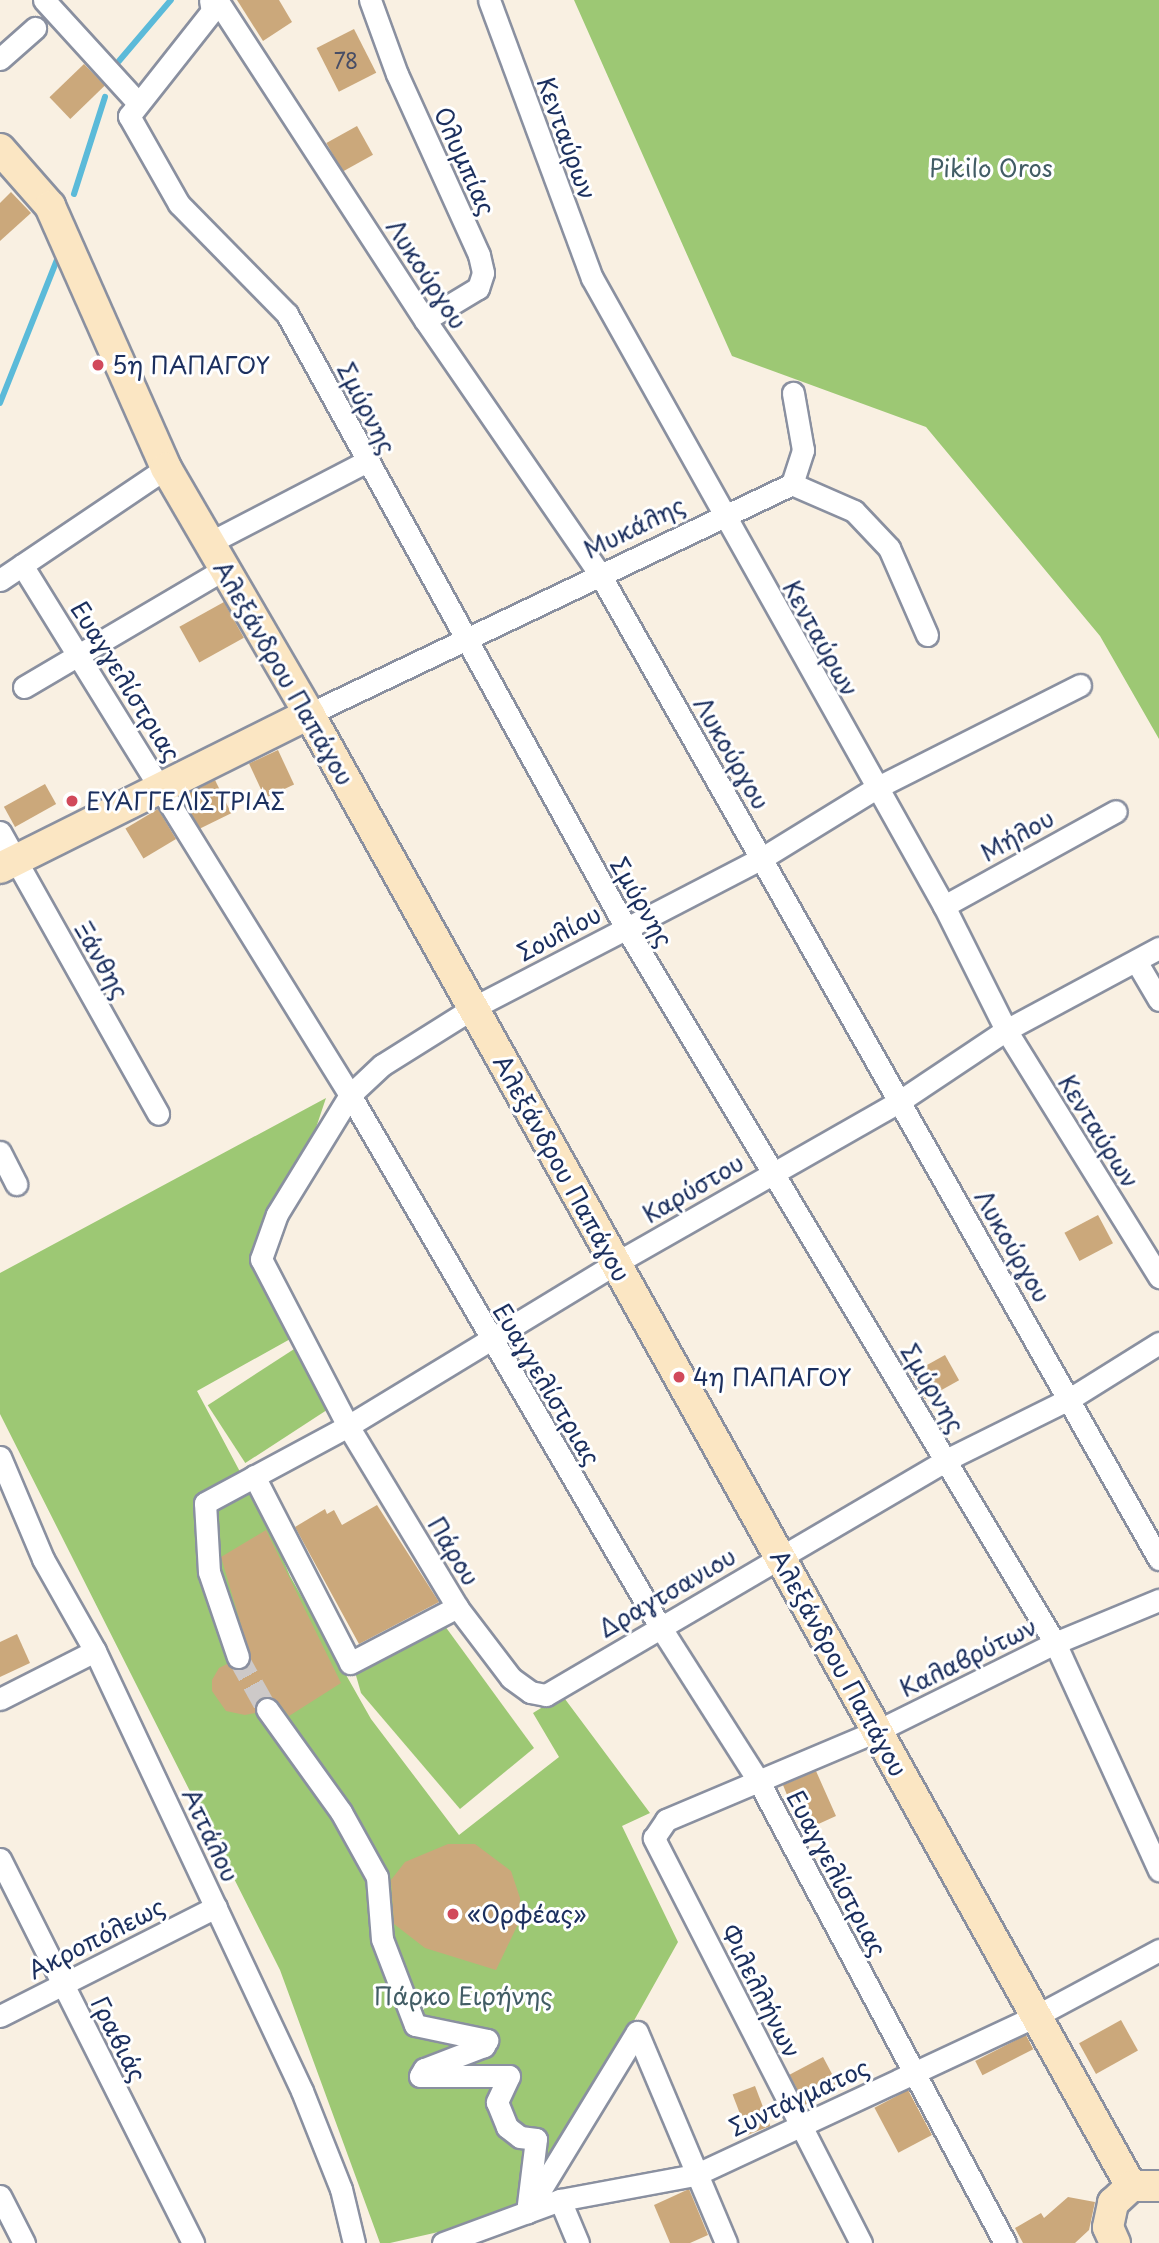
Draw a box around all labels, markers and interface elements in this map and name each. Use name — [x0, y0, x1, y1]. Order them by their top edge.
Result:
house number: 78 — [334, 47, 358, 73]
street label: Κενταύρων — [531, 73, 603, 203]
street label: Ολυμπίας — [428, 102, 502, 220]
park label: Pikilo Oros — [929, 154, 1053, 182]
street label: Λυκούργου — [381, 214, 473, 334]
place label: 5η ΠΑΠΑΓΟΥ — [112, 351, 270, 379]
marker: 5η ΠΑΠΑΓΟΥ — [90, 357, 106, 373]
street label: Σμύρνης — [332, 357, 402, 459]
street label: Μυκάλης — [579, 490, 689, 564]
street label: Αλεξάνδρου Παπάγου — [208, 556, 360, 790]
street label: Κενταύρων — [777, 575, 865, 701]
street label: Ευαγγελίστριας — [65, 595, 187, 767]
street label: Λυκούργου — [688, 692, 776, 814]
place label: ΕΥΑΓΓΕΛΙΣΤΡΙΑΣ — [86, 787, 285, 815]
marker: ΕΥΑΓΓΕΛΙΣΤΡΙΑΣ — [64, 793, 80, 809]
street label: Μήλου — [975, 803, 1059, 867]
street label: Σμύρνης — [605, 852, 679, 952]
street label: Σουλίου — [512, 899, 606, 967]
street label: Ξάνθης — [69, 916, 135, 1004]
street label: Αλεξάνδρου Παπάγου — [488, 1050, 636, 1286]
street label: Κενταύρων — [1053, 1069, 1145, 1193]
street label: Καρύστου — [637, 1148, 749, 1228]
street label: Λυκούργου — [969, 1185, 1057, 1307]
street label: Ευαγγελίστριας — [487, 1298, 607, 1470]
street label: Σμύρνης — [895, 1338, 971, 1438]
place label: 4η ΠΑΠΑΓΟΥ — [693, 1363, 852, 1391]
marker: 4η ΠΑΠΑΓΟΥ — [671, 1369, 687, 1385]
street label: Πάρου — [422, 1511, 486, 1591]
street label: Δραγτσανιου — [593, 1541, 741, 1643]
street label: Αλεξάνδρου Παπάγου — [765, 1545, 913, 1781]
street label: Καλαβρύτων — [895, 1611, 1041, 1703]
street label: Αττάλου — [177, 1784, 245, 1886]
street label: Ευαγγελίστριας — [781, 1785, 893, 1961]
street label: Ακροπόλεως — [23, 1891, 169, 1985]
place label: «Ορφέας» — [467, 1900, 587, 1928]
marker: «Ορφέας» — [445, 1906, 461, 1922]
street label: Φιλελλήνων — [715, 1919, 807, 2063]
park label: Πάρκο Ειρήνης — [373, 1982, 553, 2010]
street label: Γραβιάς — [85, 1992, 153, 2086]
street label: Συντάγματος — [725, 2052, 873, 2142]

